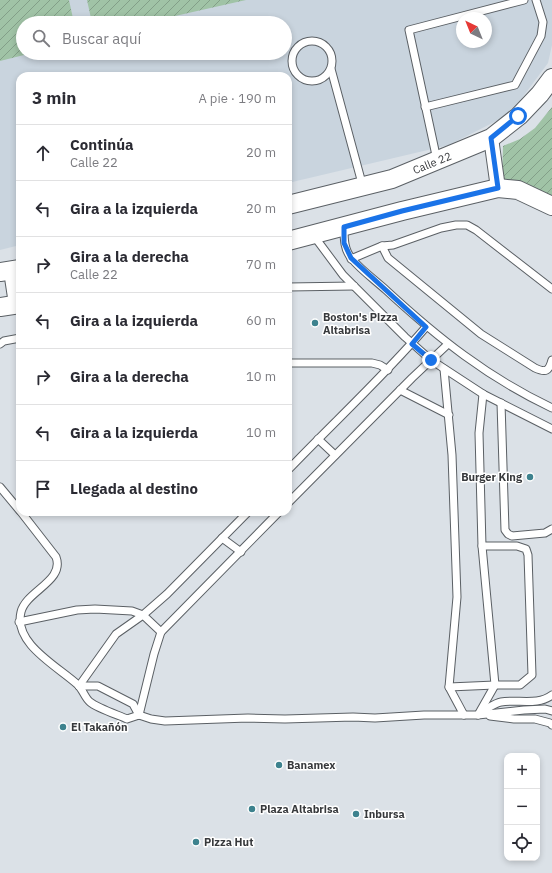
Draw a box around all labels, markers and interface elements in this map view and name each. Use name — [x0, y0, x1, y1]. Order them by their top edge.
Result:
north arrow — [456, 12, 492, 48]
search box — [16, 16, 292, 60]
icon: search — [30, 27, 52, 49]
text: Buscar aquí — [62, 29, 141, 48]
text: 3 min — [32, 87, 76, 109]
text: A pie · 190 m — [198, 90, 276, 107]
route start — [509, 107, 527, 125]
text: Continúa — [70, 135, 134, 154]
icon: ahead — [32, 142, 54, 164]
text: 20 m — [246, 144, 276, 161]
street label: Calle 22 — [411, 149, 453, 177]
text: Calle 22 — [70, 154, 118, 171]
icon: left — [32, 198, 54, 220]
text: Gira a la izquierda — [70, 199, 198, 218]
text: 20 m — [246, 200, 276, 217]
text: Gira a la derecha — [70, 247, 189, 266]
icon: right — [32, 254, 54, 276]
text: 70 m — [246, 256, 276, 273]
text: Calle 22 — [70, 266, 118, 283]
icon: left — [32, 310, 54, 332]
place label: Boston's Pizza Altabrisa — [323, 310, 398, 337]
text: Gira a la izquierda — [70, 311, 198, 330]
text: 60 m — [246, 312, 276, 329]
marker: Boston's Pizza Altabrisa — [310, 318, 320, 328]
route end — [422, 351, 440, 369]
icon: right — [32, 366, 54, 388]
text: Gira a la derecha — [70, 367, 189, 386]
text: 10 m — [246, 368, 276, 385]
icon: left — [32, 422, 54, 444]
text: Gira a la izquierda — [70, 423, 198, 442]
text: 10 m — [246, 424, 276, 441]
place label: Burger King — [461, 470, 523, 484]
marker: Burger King — [525, 472, 535, 482]
icon: arrive — [32, 478, 54, 500]
text: Llegada al destino — [70, 479, 198, 498]
place label: El Takañón — [71, 720, 127, 734]
marker: El Takañón — [58, 722, 68, 732]
map controls — [504, 753, 540, 861]
button: + — [504, 753, 540, 789]
place label: Banamex — [287, 758, 335, 772]
marker: Banamex — [274, 760, 284, 770]
button: − — [504, 789, 540, 825]
place label: Plaza Altabrisa — [260, 802, 339, 816]
marker: Plaza Altabrisa — [247, 804, 257, 814]
place label: Inbursa — [364, 807, 405, 821]
marker: Inbursa — [351, 809, 361, 819]
button: locate — [504, 825, 540, 861]
place label: Pizza Hut — [204, 835, 253, 849]
marker: Pizza Hut — [191, 837, 201, 847]

